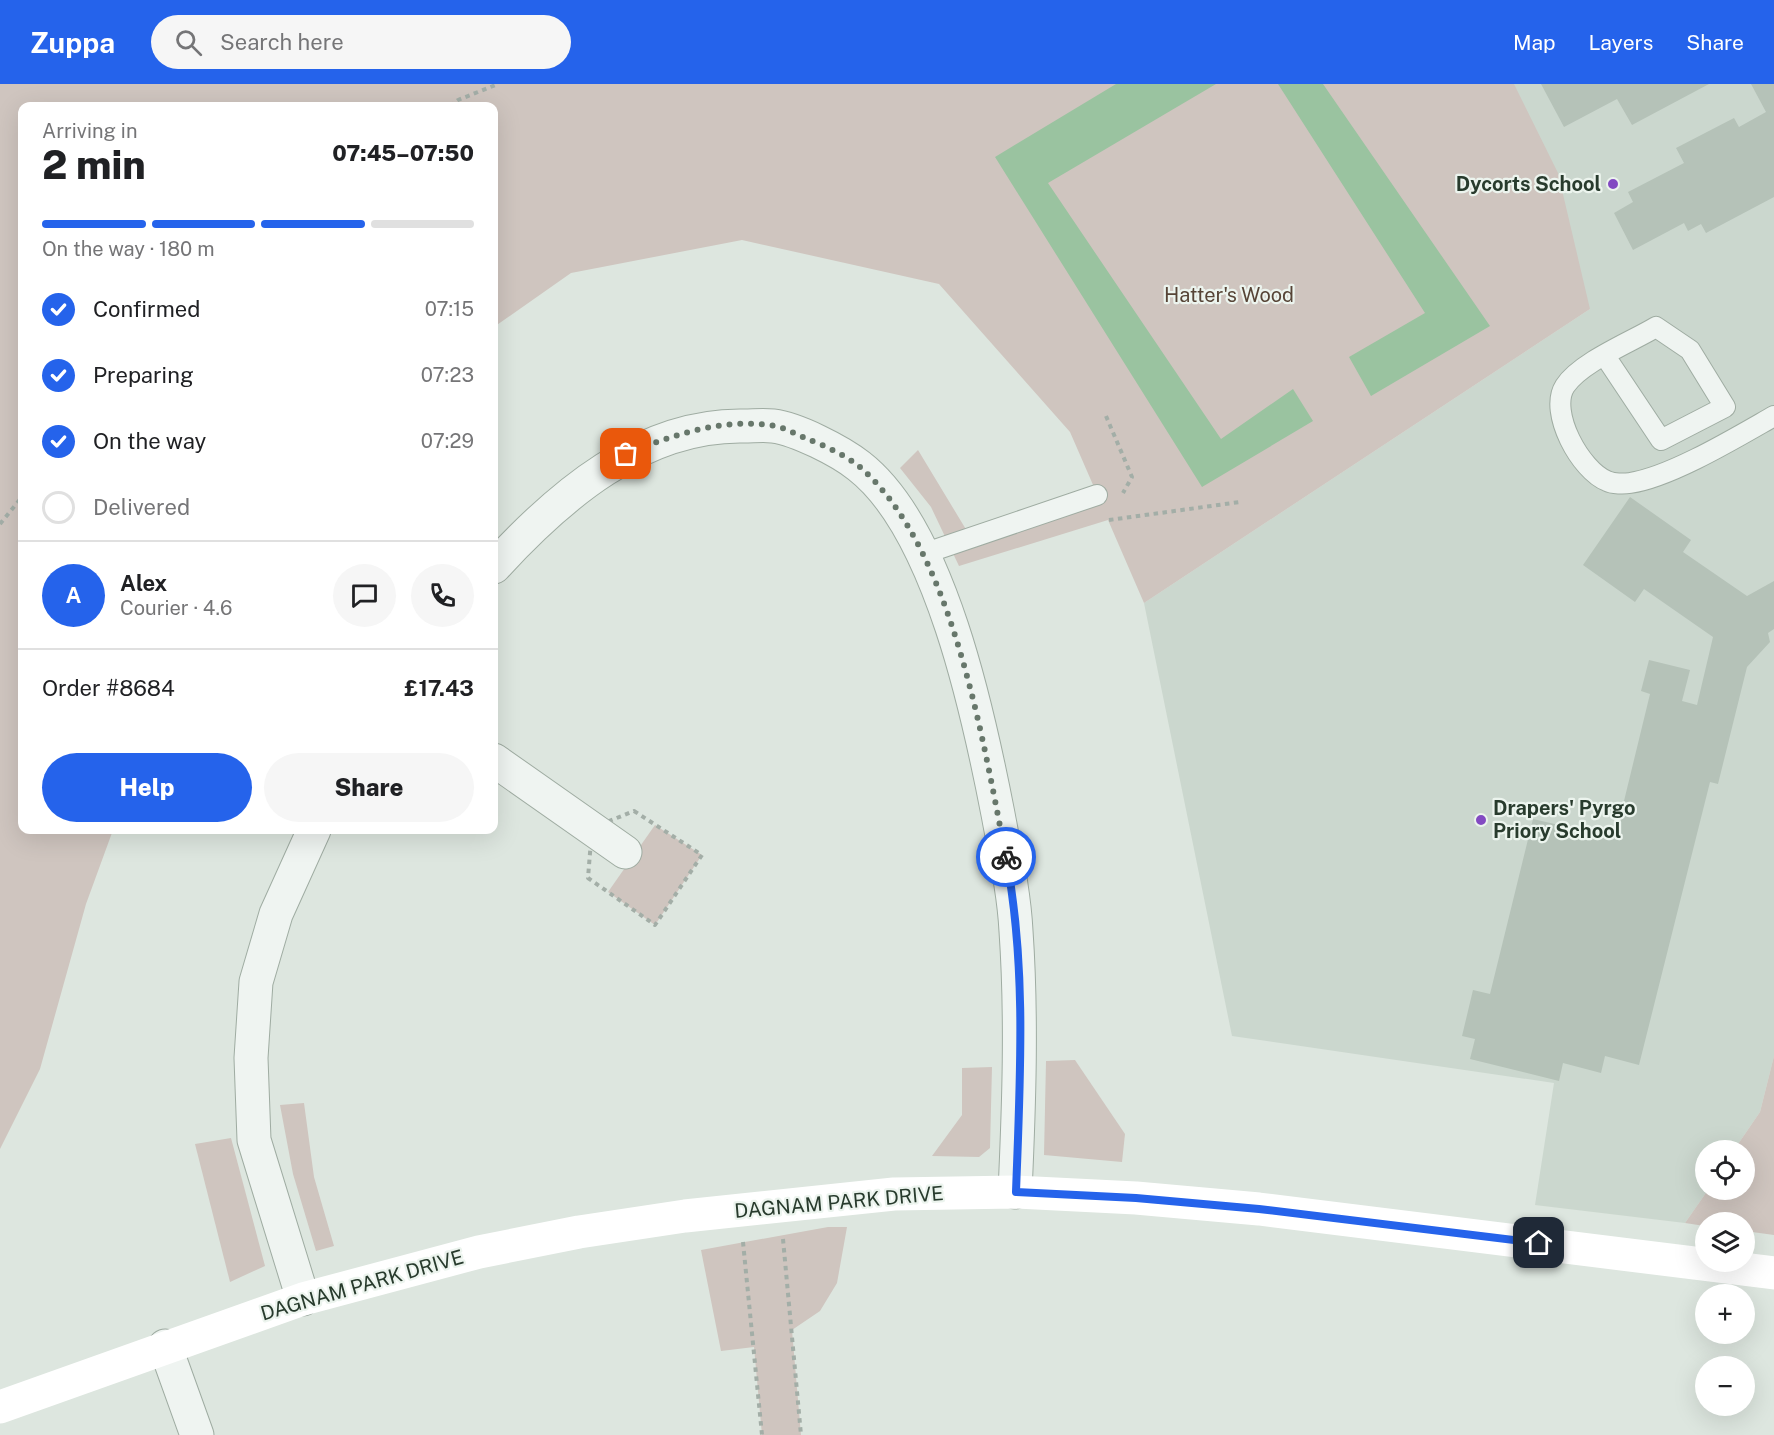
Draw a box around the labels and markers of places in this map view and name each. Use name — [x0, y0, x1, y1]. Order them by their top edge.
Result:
place label: Dycorts School — [1456, 172, 1601, 196]
marker: Dycorts School — [1606, 177, 1620, 191]
pin — [600, 428, 651, 479]
place label: Drapers' Pyrgo Priory School — [1493, 796, 1635, 843]
marker: Drapers' Pyrgo Priory School — [1474, 813, 1488, 827]
pin — [1513, 1217, 1564, 1268]

